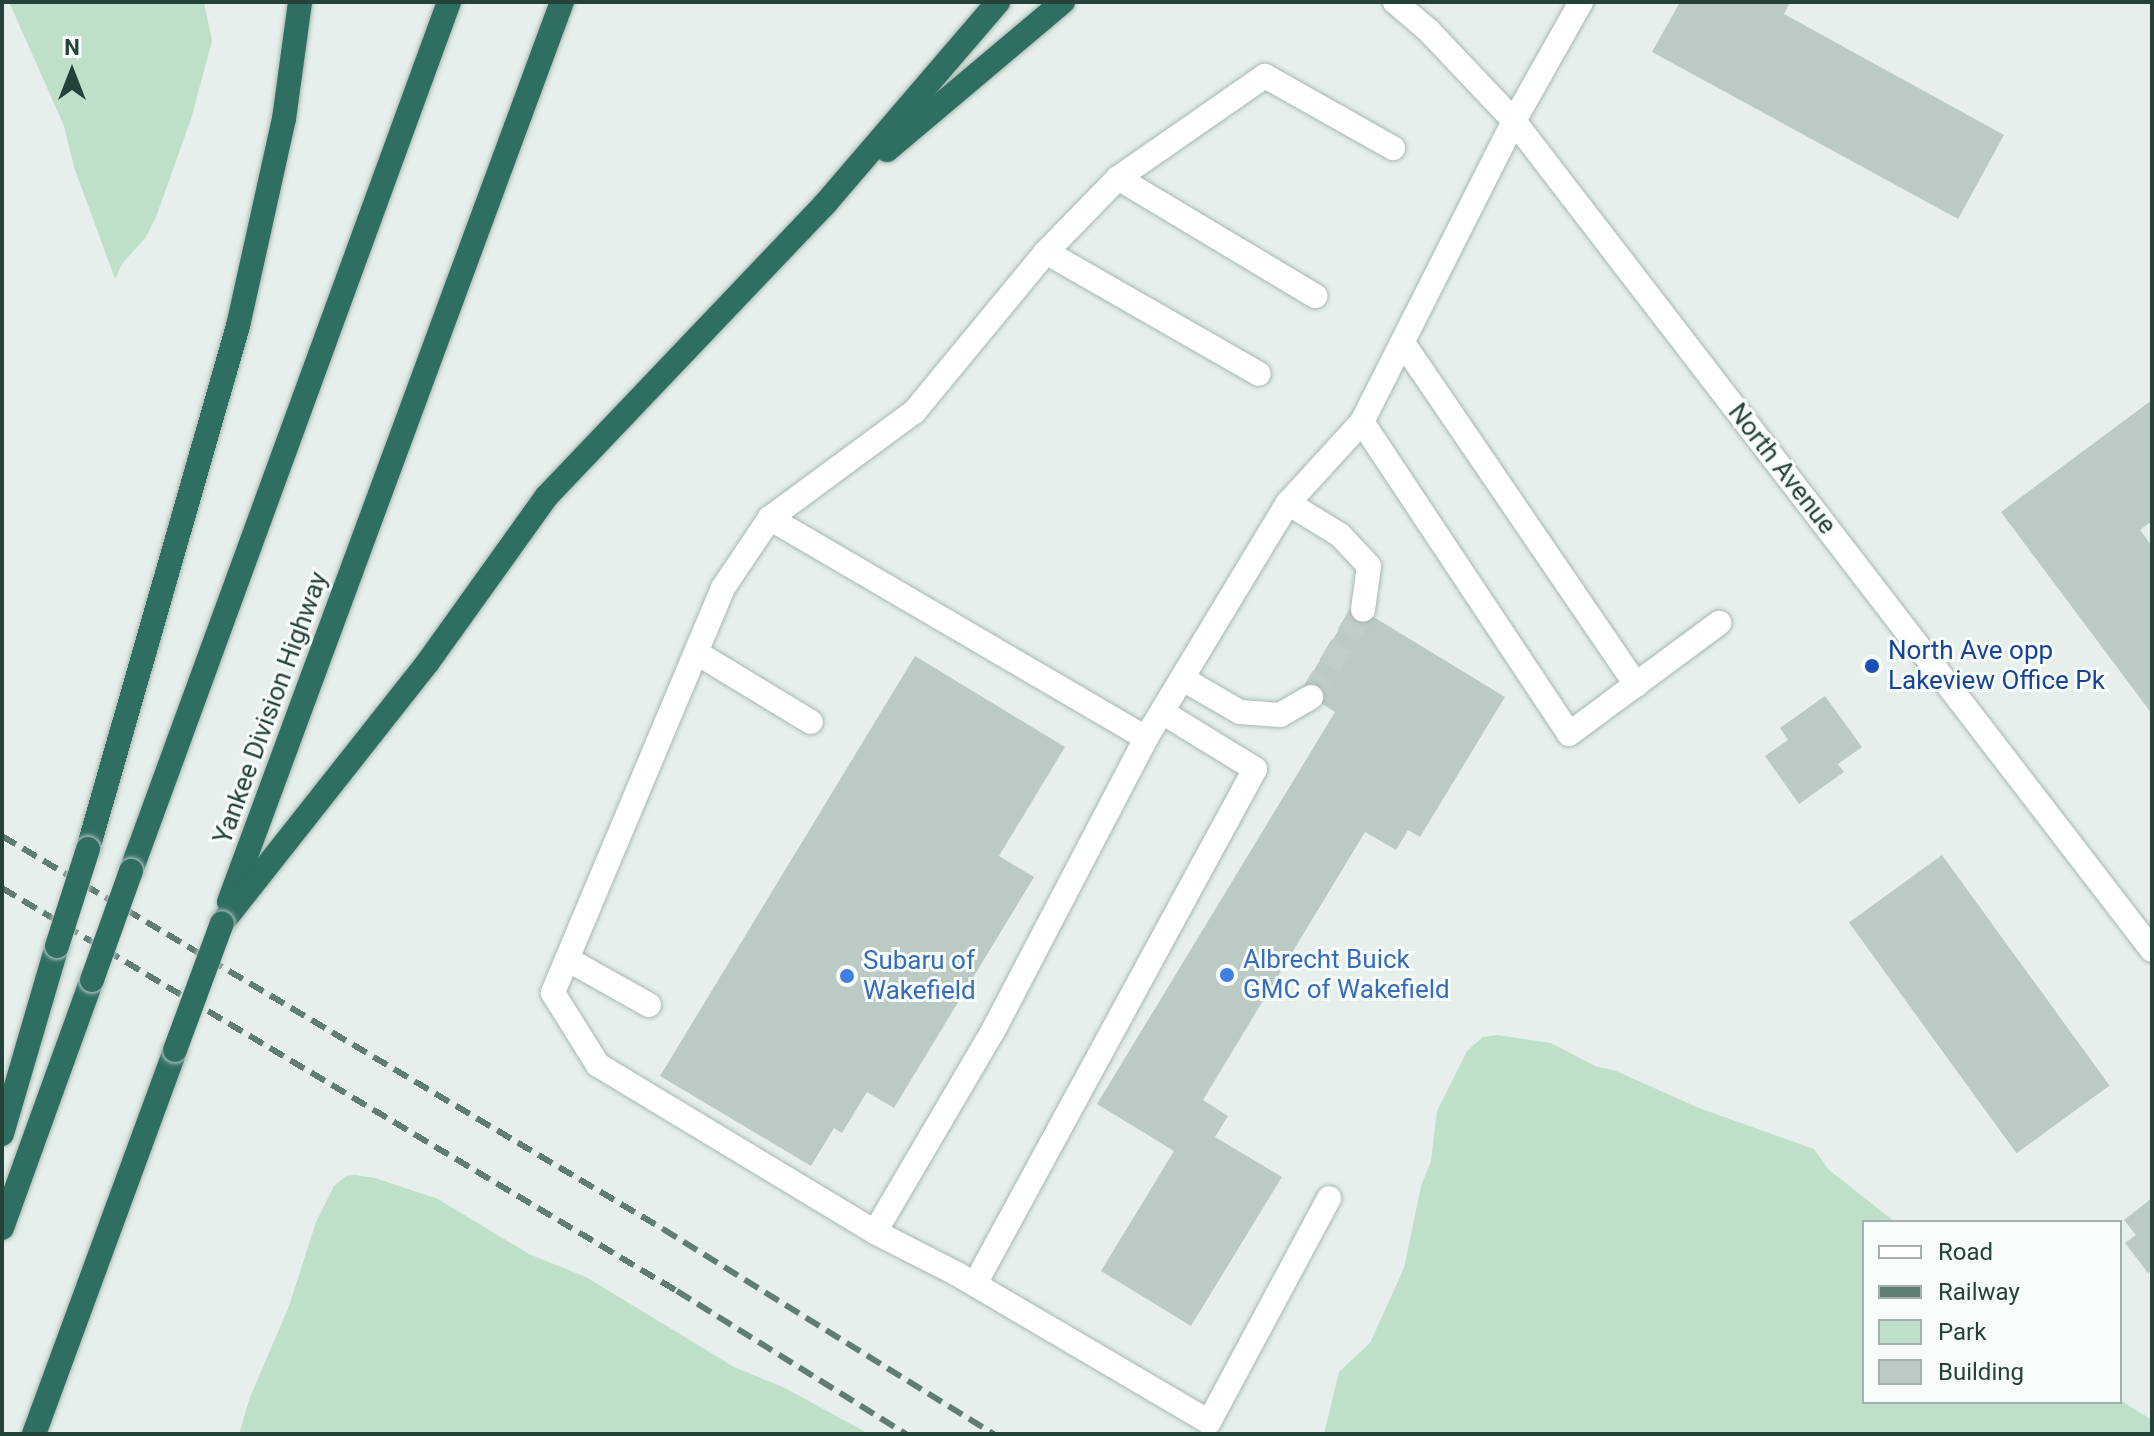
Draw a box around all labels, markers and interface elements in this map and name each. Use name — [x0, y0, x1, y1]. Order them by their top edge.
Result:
north arrow — [32, 32, 112, 112]
text: N — [64, 35, 80, 60]
street label: North Avenue — [1721, 397, 1843, 541]
street label: Yankee Division Highway — [207, 568, 335, 848]
place label: North Ave opp Lakeview Office Pk — [1888, 635, 2105, 696]
marker: North Ave opp Lakeview Office Pk — [1863, 657, 1881, 675]
place label: Albrecht Buick GMC of Wakefield — [1243, 944, 1450, 1006]
place label: Subaru of Wakefield — [863, 945, 976, 1006]
marker: Albrecht Buick GMC of Wakefield — [1218, 966, 1236, 984]
marker: Subaru of Wakefield — [838, 967, 856, 985]
legend — [1862, 1220, 2122, 1404]
text: Road — [1938, 1238, 1993, 1266]
text: Railway — [1938, 1278, 2020, 1306]
text: Park — [1938, 1318, 1986, 1346]
text: Building — [1938, 1358, 2024, 1386]

